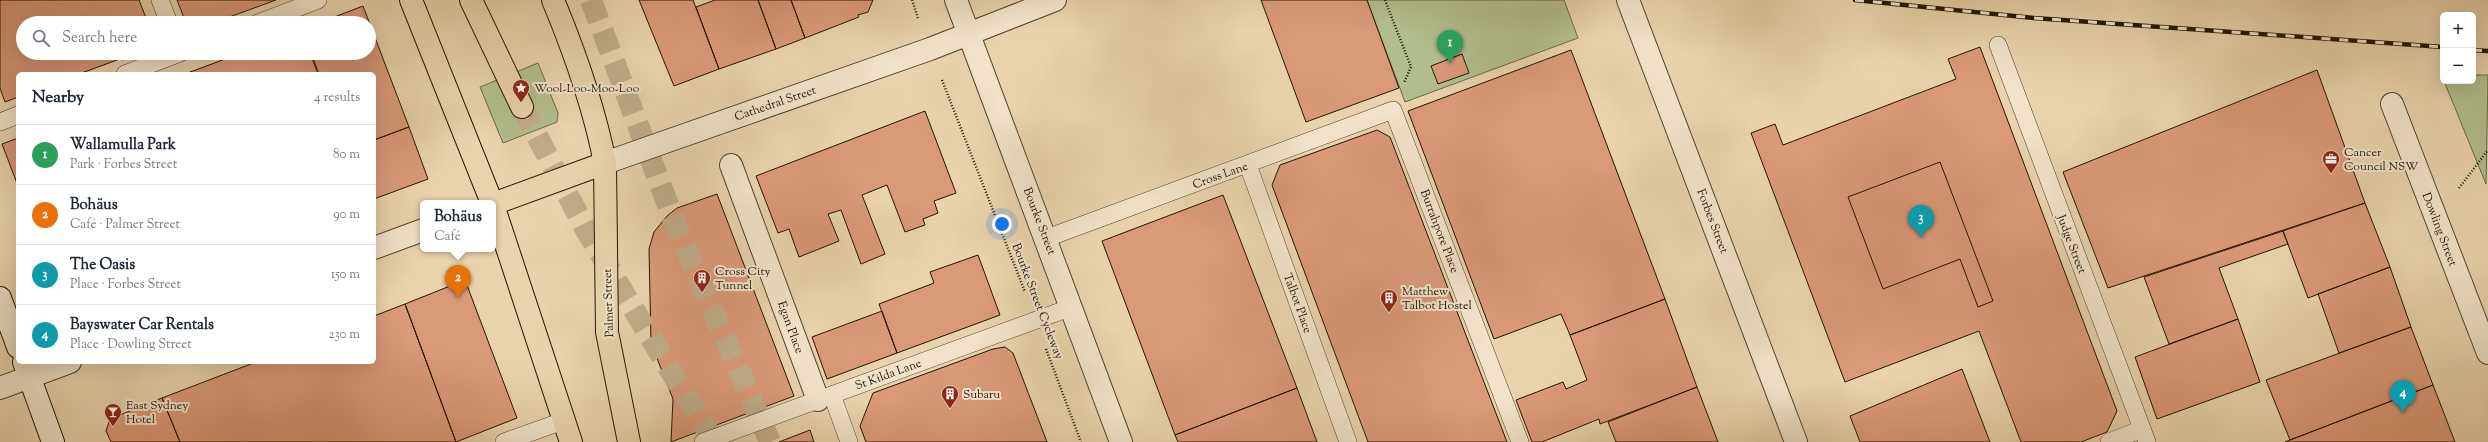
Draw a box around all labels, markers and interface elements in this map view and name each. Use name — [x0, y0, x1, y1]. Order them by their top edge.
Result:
map controls — [2440, 12, 2476, 84]
button: + — [2440, 12, 2476, 48]
search box — [16, 16, 376, 60]
icon: search — [30, 27, 52, 49]
text: Search here — [62, 28, 137, 49]
pin: 1 — [1437, 30, 1463, 63]
button: − — [2440, 48, 2476, 84]
place icon: Wool-Loo-Moo-Loo — [511, 78, 531, 103]
place label: Wool-Loo-Moo-Loo — [534, 80, 640, 98]
street label: Cathedral Street — [732, 82, 818, 126]
text: Nearby — [32, 86, 84, 110]
text: 4 results — [314, 89, 360, 107]
text: Wallamulla Park — [70, 135, 176, 156]
place label: Cancer Council NSW — [2344, 144, 2419, 176]
text: 1 — [43, 146, 47, 164]
text: 80 m — [333, 146, 360, 164]
office icon: Cancer Council NSW — [2321, 149, 2341, 174]
text: Park · Forbes Street — [70, 156, 177, 174]
street label: Cross Lane — [1190, 157, 1251, 194]
street label: Bourke Street — [1018, 185, 1060, 258]
street label: Forbes Street — [1692, 186, 1733, 256]
street label: Burrahpore Place — [1415, 187, 1463, 276]
street label: Dowling Street — [2417, 190, 2461, 269]
text: Bohäus — [70, 195, 118, 216]
popup — [420, 200, 496, 252]
pin: 3 — [1908, 205, 1934, 238]
text: 2 — [42, 206, 48, 224]
text: 90 m — [333, 206, 360, 224]
text: Bohäus — [434, 207, 482, 228]
street label: Judge Street — [2051, 211, 2091, 277]
your location — [992, 214, 1012, 234]
text: Café · Palmer Street — [70, 216, 180, 234]
text: Café — [434, 228, 461, 246]
street label: Bourke Street Cycleway — [1007, 241, 1068, 362]
text: The Oasis — [70, 255, 135, 276]
place label: Cross City Tunnel — [715, 263, 771, 295]
pin: 2 — [445, 265, 471, 298]
text: 3 — [42, 266, 48, 284]
text: 150 m — [331, 266, 360, 284]
street label: Palmer Street — [599, 268, 619, 338]
building icon: Cross City Tunnel — [692, 268, 712, 293]
street label: Talbot Place — [1278, 271, 1316, 336]
text: Place · Forbes Street — [70, 276, 181, 294]
place label: Matthew Talbot Hostel — [1402, 283, 1472, 315]
building icon: Matthew Talbot Hostel — [1379, 288, 1399, 313]
street label: Egan Place — [772, 299, 808, 357]
text: Bayswater Car Rentals — [70, 315, 214, 336]
text: 4 — [42, 326, 48, 344]
text: 230 m — [328, 326, 360, 344]
text: Place · Dowling Street — [70, 336, 192, 354]
street label: St Kilda Lane — [853, 354, 924, 395]
pin: 4 — [2390, 380, 2416, 413]
building icon: Subaru — [940, 384, 960, 409]
place label: Subaru — [963, 386, 1000, 404]
place label: East Sydney Hotel — [126, 397, 188, 429]
bar icon: East Sydney Hotel — [103, 402, 123, 427]

